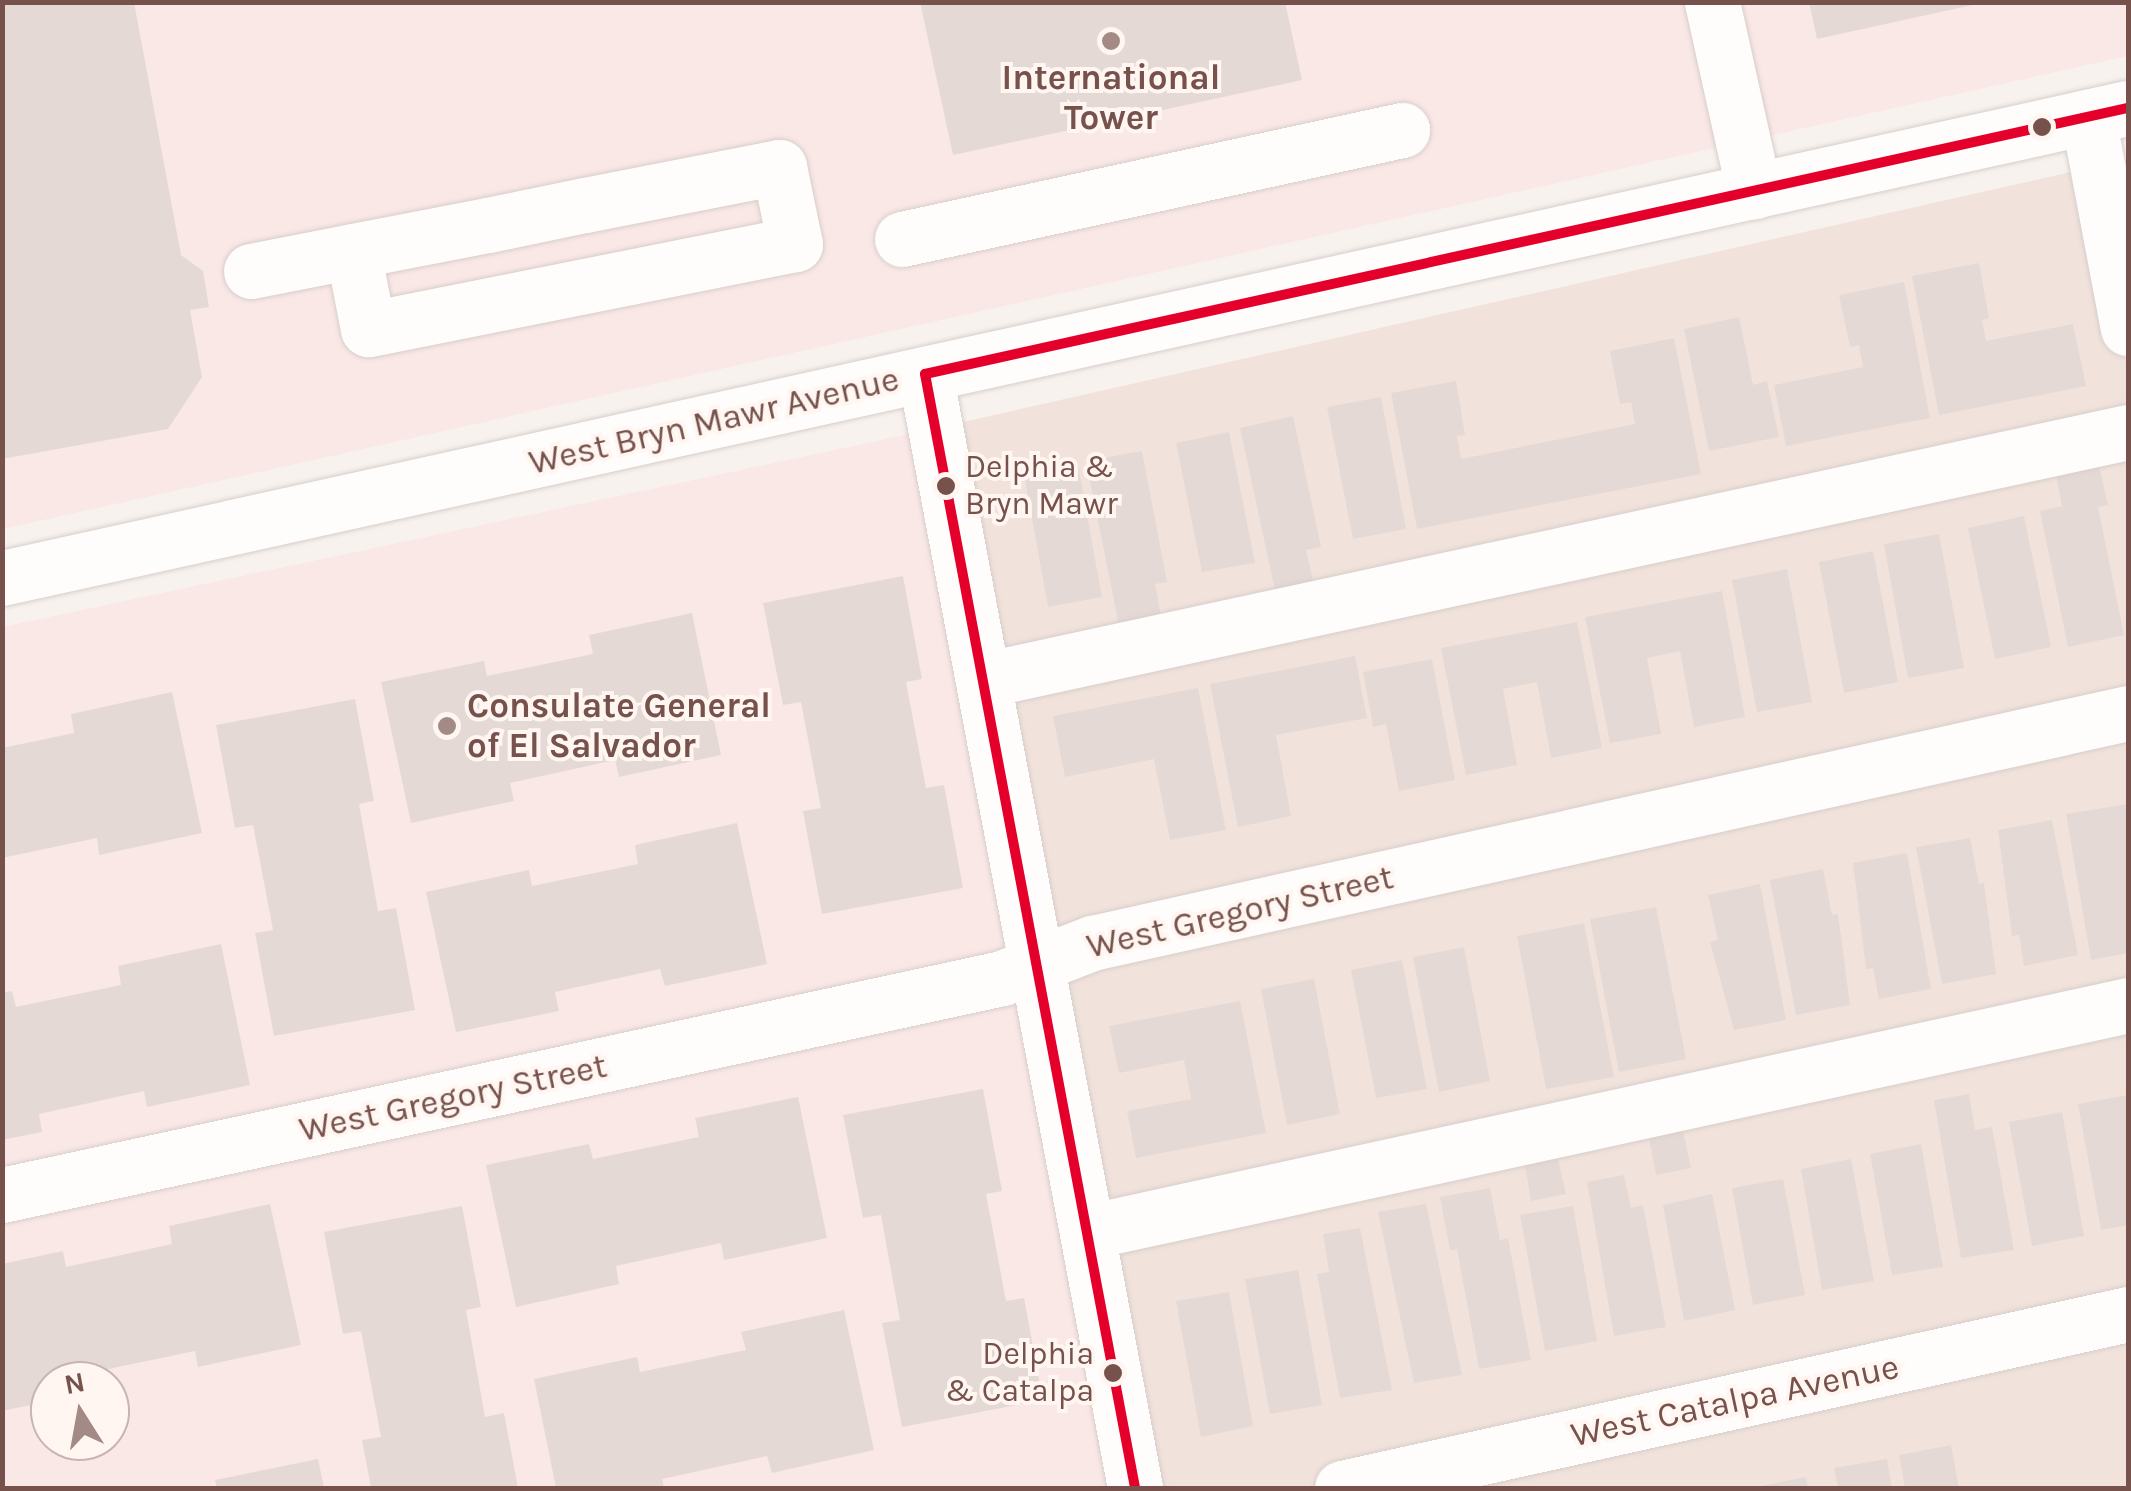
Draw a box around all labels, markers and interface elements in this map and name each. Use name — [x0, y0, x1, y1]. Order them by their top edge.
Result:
marker: International Tower — [1100, 30, 1122, 52]
place label: International Tower — [1002, 57, 1220, 139]
unlabelled marker — [2032, 117, 2052, 137]
street label: West Bryn Mawr Avenue — [525, 358, 903, 484]
place label: Delphia & Bryn Mawr — [965, 449, 1118, 524]
marker: Delphia & Bryn Mawr — [936, 476, 956, 496]
place label: Consulate General of El Salvador — [467, 685, 771, 767]
marker: Consulate General of El Salvador — [436, 715, 458, 737]
street label: West Gregory Street — [1083, 856, 1397, 968]
street label: West Gregory Street — [295, 1045, 611, 1151]
place label: Delphia & Catalpa — [945, 1336, 1094, 1411]
street label: West Catalpa Avenue — [1567, 1346, 1903, 1456]
north arrow — [30, 1361, 130, 1461]
marker: Delphia & Catalpa — [1103, 1363, 1123, 1383]
text: N — [62, 1365, 88, 1401]

